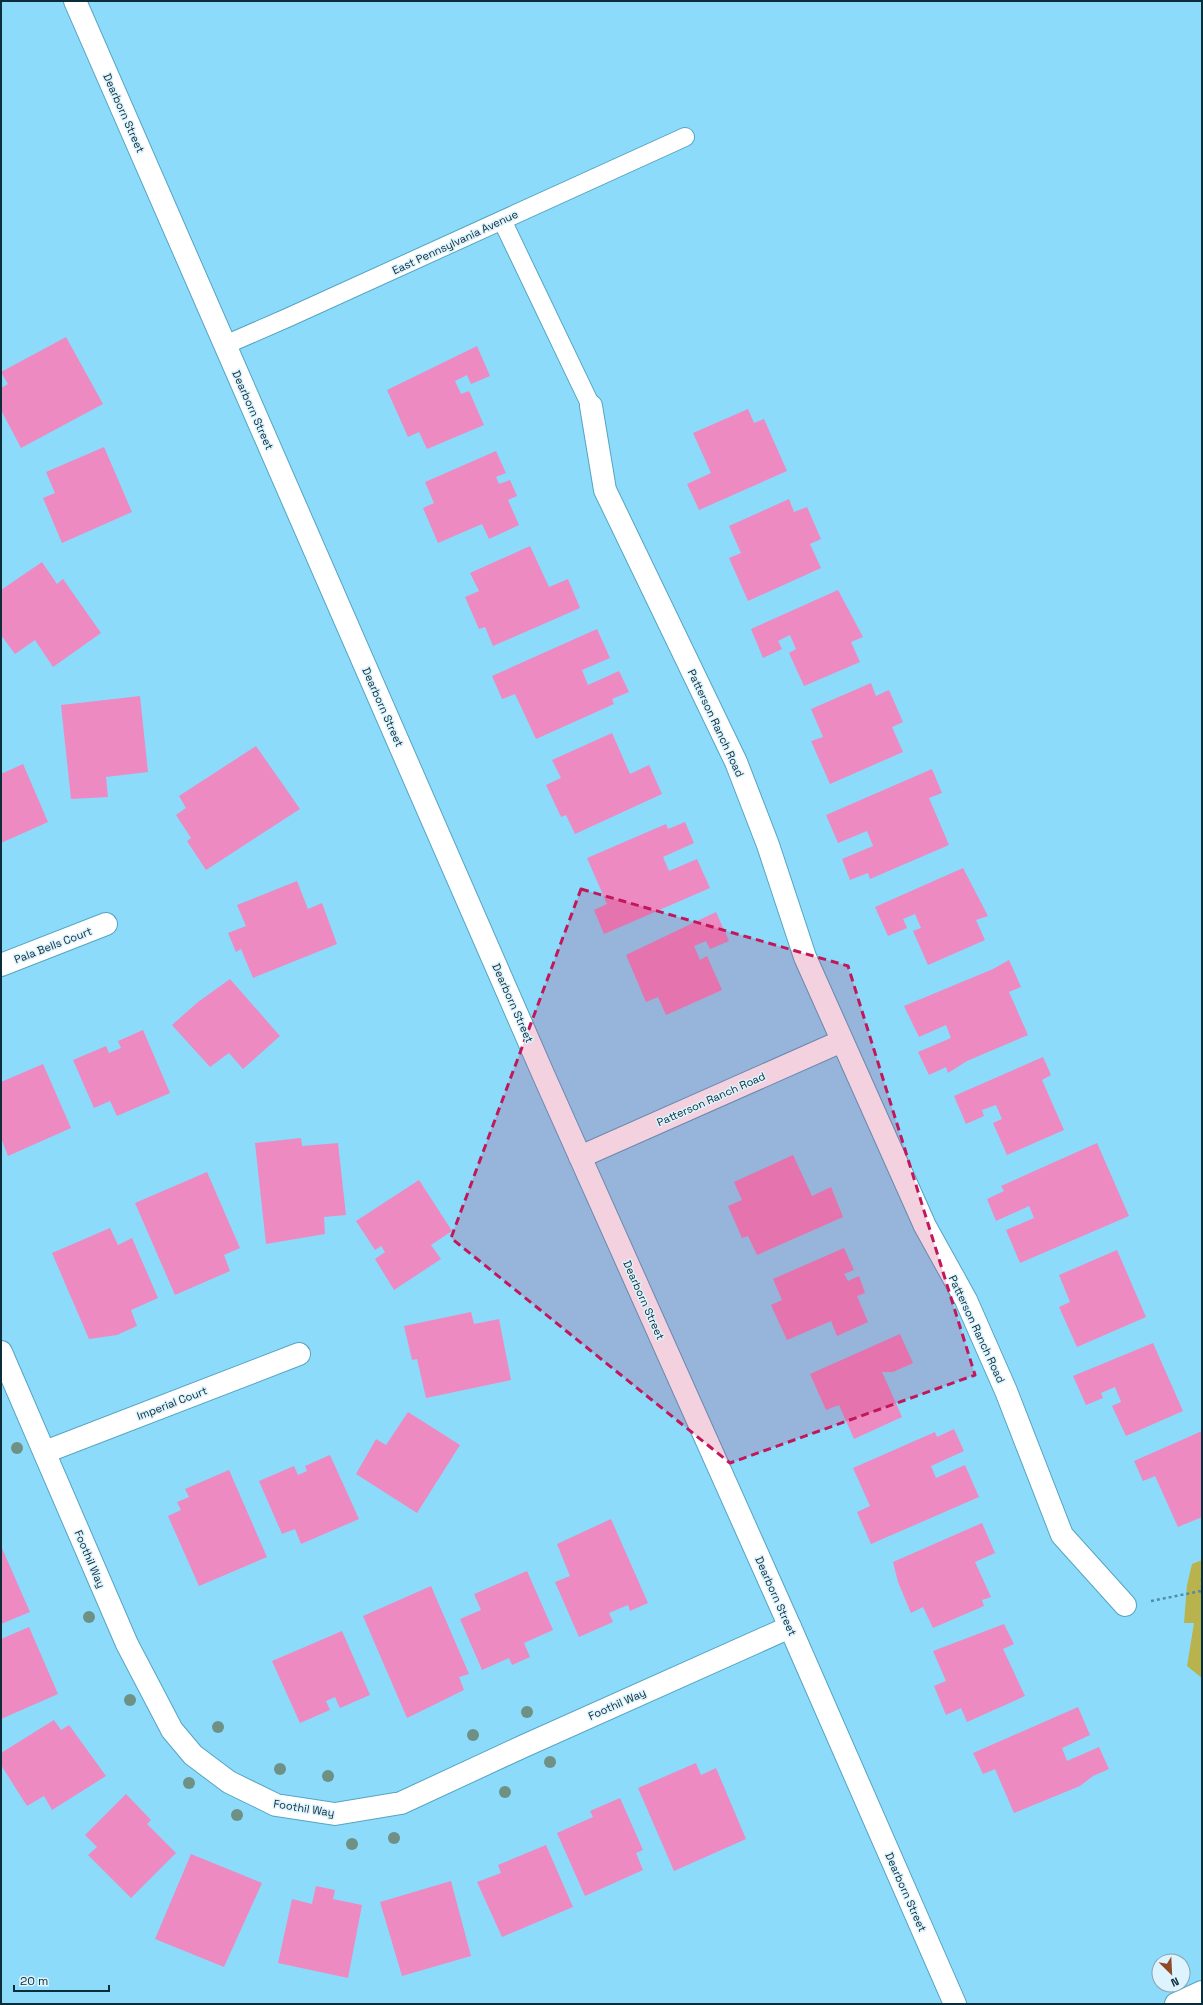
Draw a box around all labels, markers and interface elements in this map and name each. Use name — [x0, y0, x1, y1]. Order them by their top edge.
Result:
street label: Dearborn Street — [100, 71, 148, 155]
street label: East Pennsylvania Avenue — [390, 207, 520, 277]
street label: Dearborn Street — [229, 368, 277, 452]
street label: Dearborn Street — [359, 665, 407, 749]
street label: Patterson Ranch Road — [685, 667, 747, 779]
street label: Pala Bells Court — [12, 924, 94, 966]
street label: Dearborn Street — [489, 961, 537, 1045]
street label: Patterson Ranch Road — [655, 1069, 767, 1129]
street label: Dearborn Street — [620, 1258, 668, 1342]
street label: Patterson Ranch Road — [946, 1273, 1008, 1385]
street label: Imperial Court — [135, 1383, 209, 1423]
street label: Foothil Way — [72, 1528, 108, 1590]
street label: Dearborn Street — [752, 1554, 800, 1638]
street label: Foothil Way — [586, 1685, 648, 1723]
street label: Foothil Way — [272, 1796, 336, 1820]
street label: Dearborn Street — [882, 1850, 930, 1934]
north arrow — [1151, 1953, 1191, 1993]
scale bar — [14, 1967, 109, 1993]
text: 20 m — [20, 1973, 48, 1989]
text: N — [1169, 1974, 1181, 1990]

